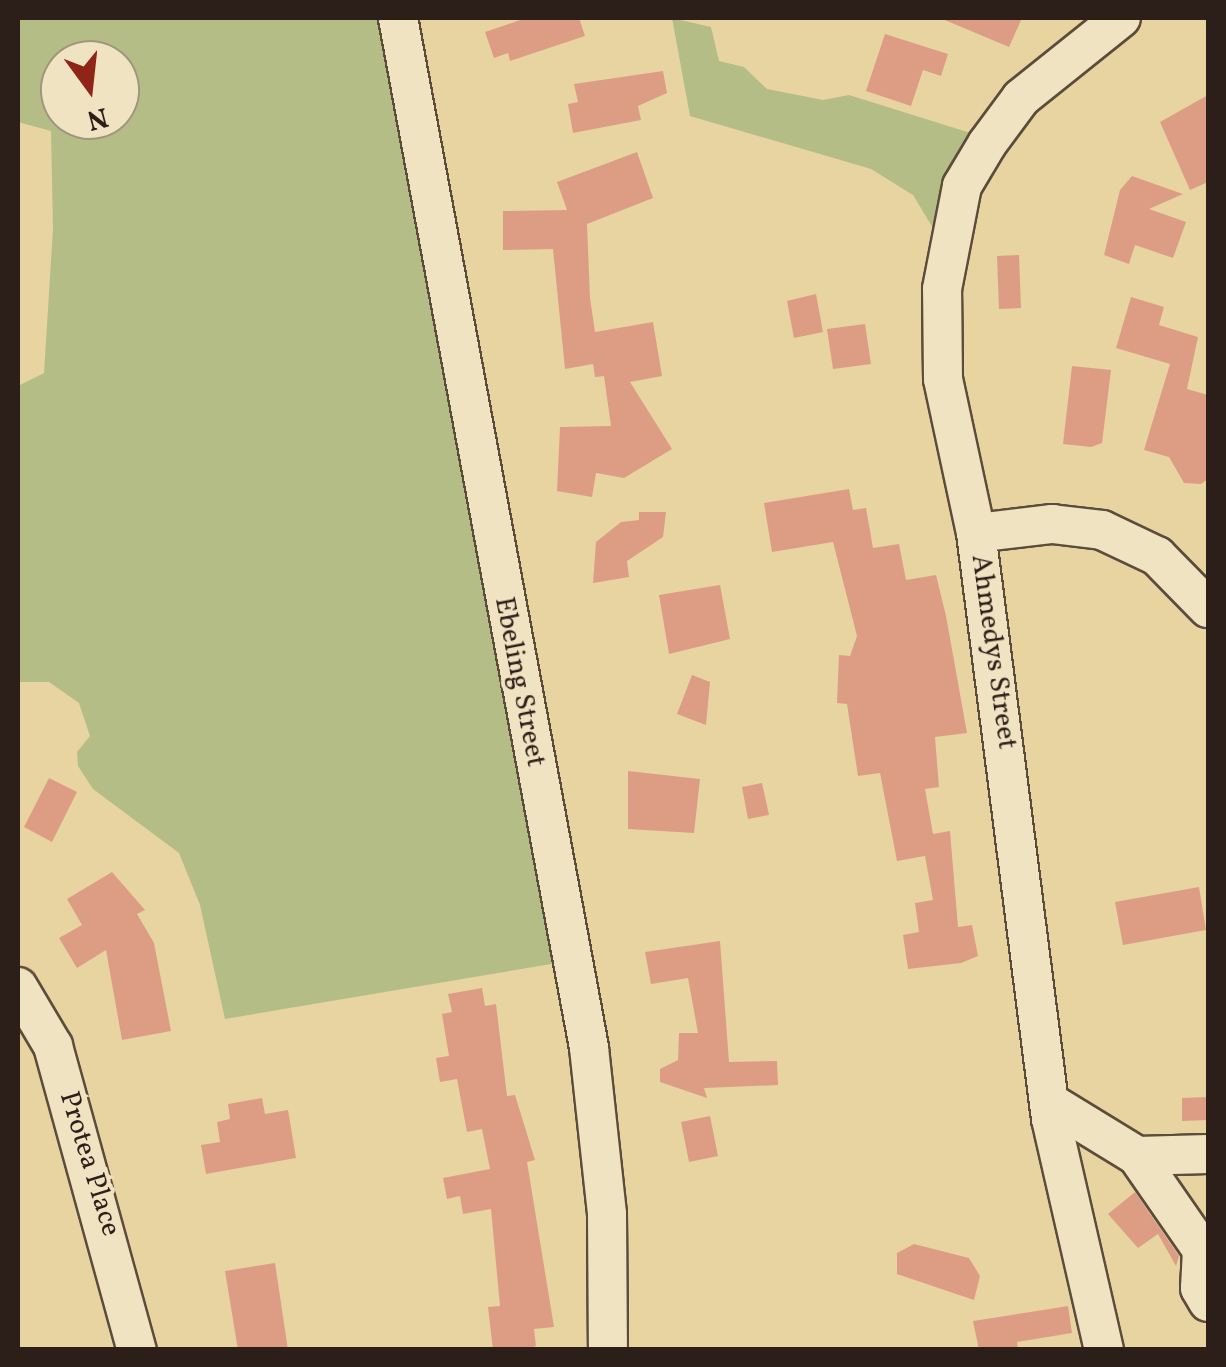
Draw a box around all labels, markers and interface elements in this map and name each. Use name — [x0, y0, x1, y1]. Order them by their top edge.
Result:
north arrow — [40, 40, 140, 140]
text: N — [83, 96, 112, 139]
street label: Ahmedys Street — [963, 552, 1023, 752]
street label: Ebeling Street — [486, 594, 552, 770]
street label: Protea Place — [51, 1088, 127, 1240]

